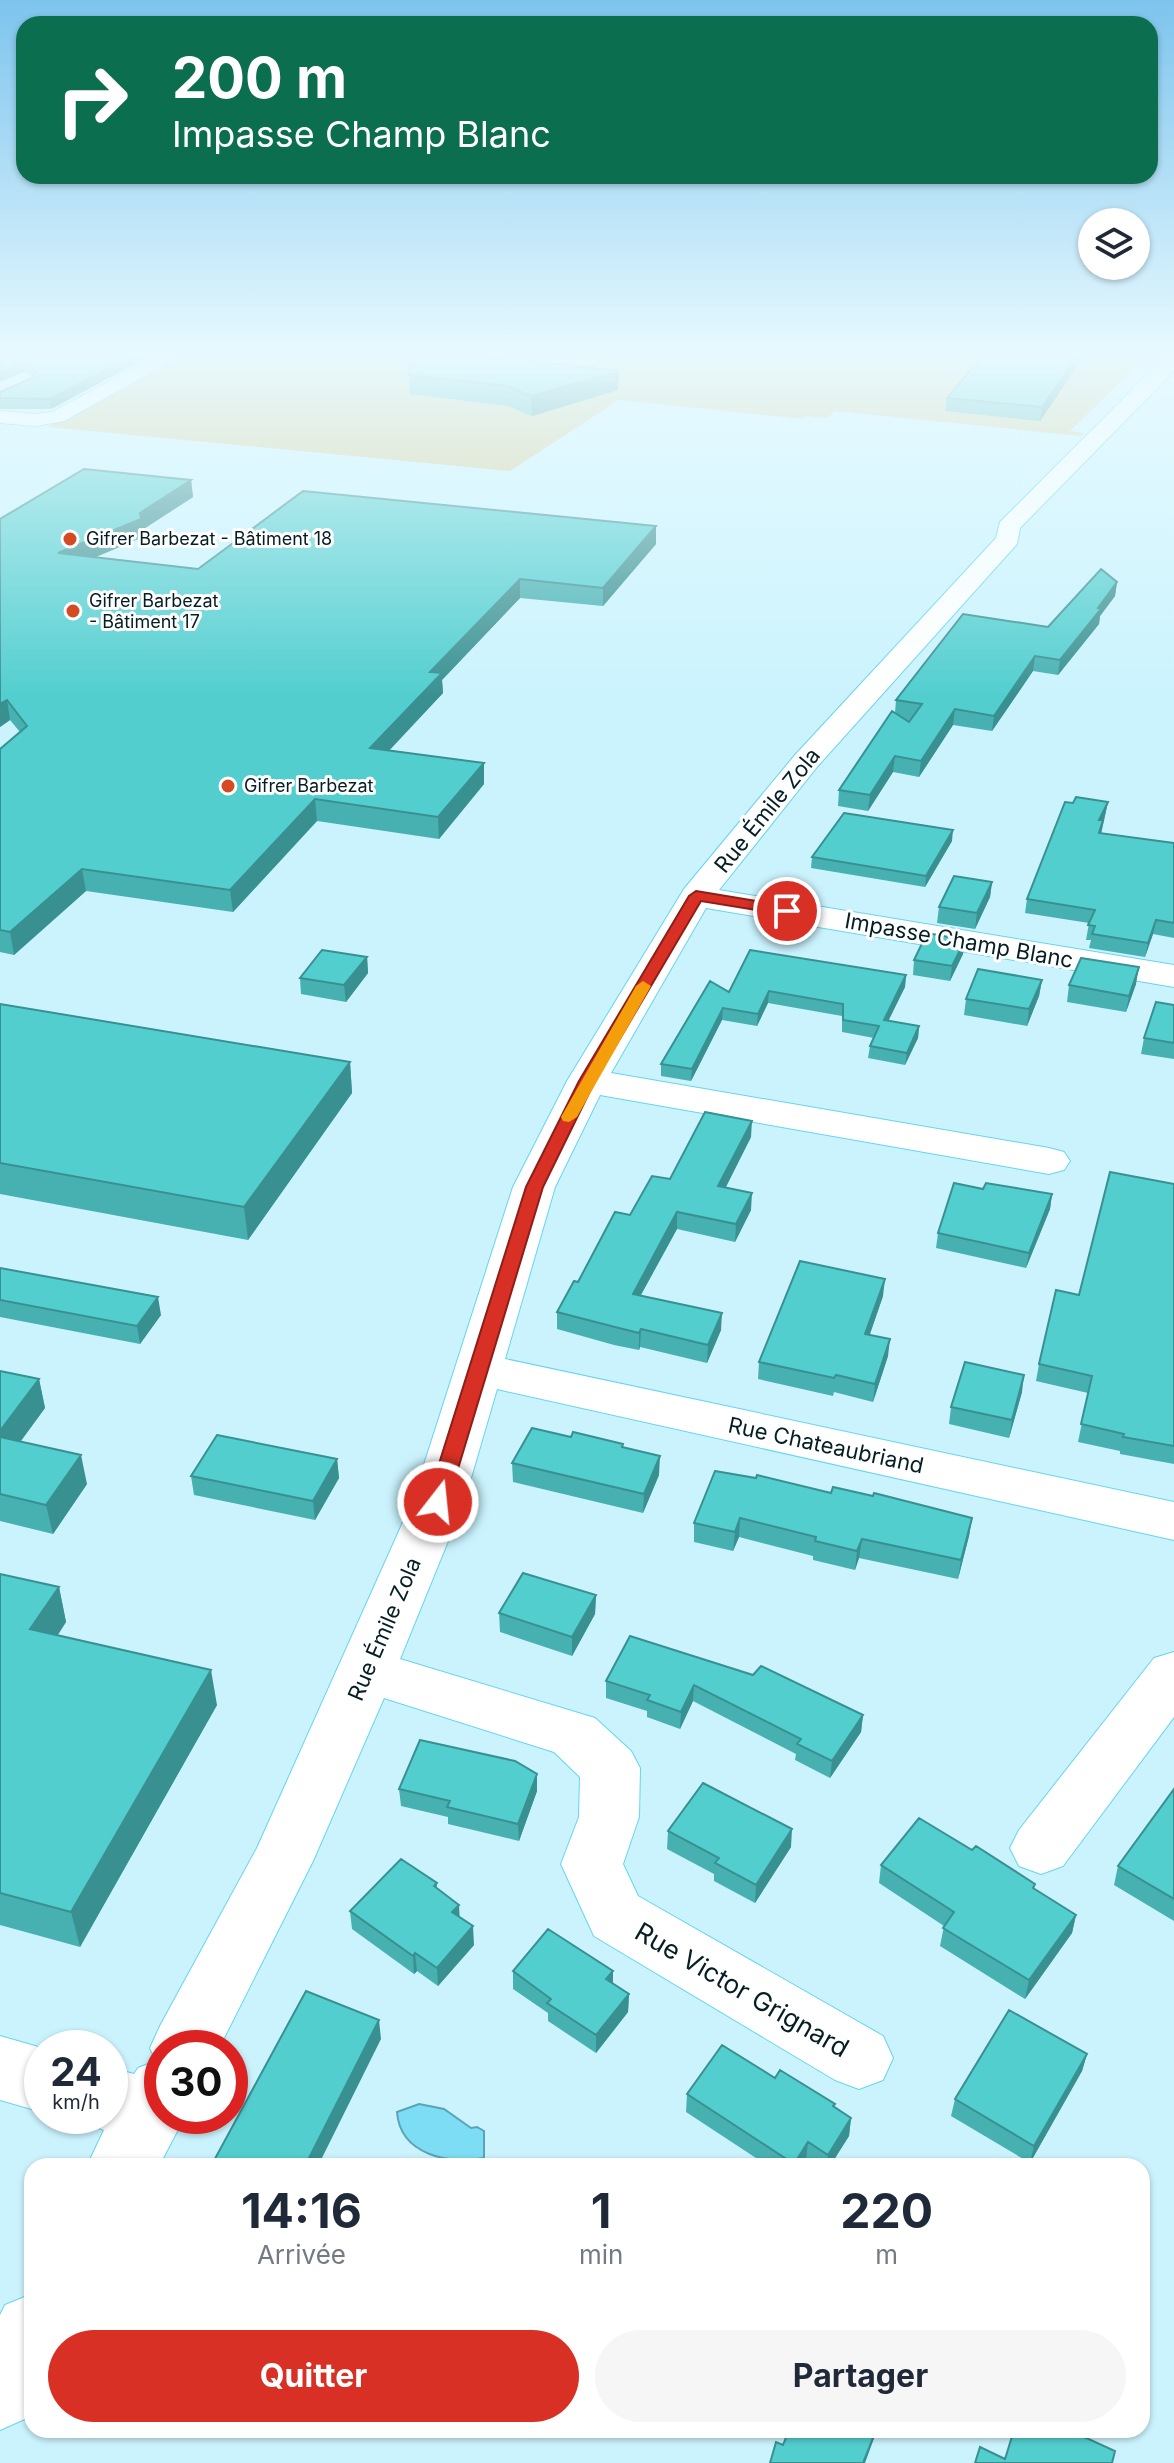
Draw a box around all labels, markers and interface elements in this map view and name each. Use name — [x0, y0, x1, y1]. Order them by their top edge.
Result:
text: 200 m — [172, 44, 347, 112]
icon: right — [40, 48, 144, 152]
text: Impasse Champ Blanc — [172, 112, 551, 156]
map controls — [1078, 208, 1150, 280]
button: layers — [1078, 208, 1150, 280]
place label: Gifrer Barbezat - Bâtiment 18 — [86, 528, 332, 549]
marker: Gifrer Barbezat - Bâtiment 18 — [61, 530, 79, 548]
place label: Gifrer Barbezat - Bâtiment 17 — [89, 590, 219, 632]
marker: Gifrer Barbezat - Bâtiment 17 — [64, 602, 82, 620]
street label: Rue Émile Zola — [709, 742, 825, 878]
place label: Gifrer Barbezat — [244, 775, 374, 796]
marker: Gifrer Barbezat — [219, 777, 237, 795]
pin — [753, 877, 821, 945]
icon: arrive — [765, 889, 809, 933]
street label: Impasse Champ Blanc — [843, 907, 1075, 973]
street label: Rue Chateaubriand — [726, 1412, 926, 1478]
position arrow — [396, 1460, 480, 1544]
street label: Rue Émile Zola — [342, 1553, 426, 1705]
street label: Rue Victor Grignard — [630, 1916, 855, 2063]
speed limit sign: 30 — [144, 2030, 248, 2134]
text: 24 — [50, 2047, 102, 2096]
text: km/h — [52, 2090, 100, 2114]
text: 14:16 — [241, 2181, 362, 2240]
text: 1 — [591, 2181, 611, 2240]
text: 220 — [840, 2181, 933, 2240]
text: Arrivée — [257, 2239, 346, 2270]
text: min — [579, 2239, 623, 2270]
text: m — [875, 2239, 898, 2270]
button: Quitter — [48, 2330, 579, 2422]
button: Partager — [595, 2330, 1126, 2422]

